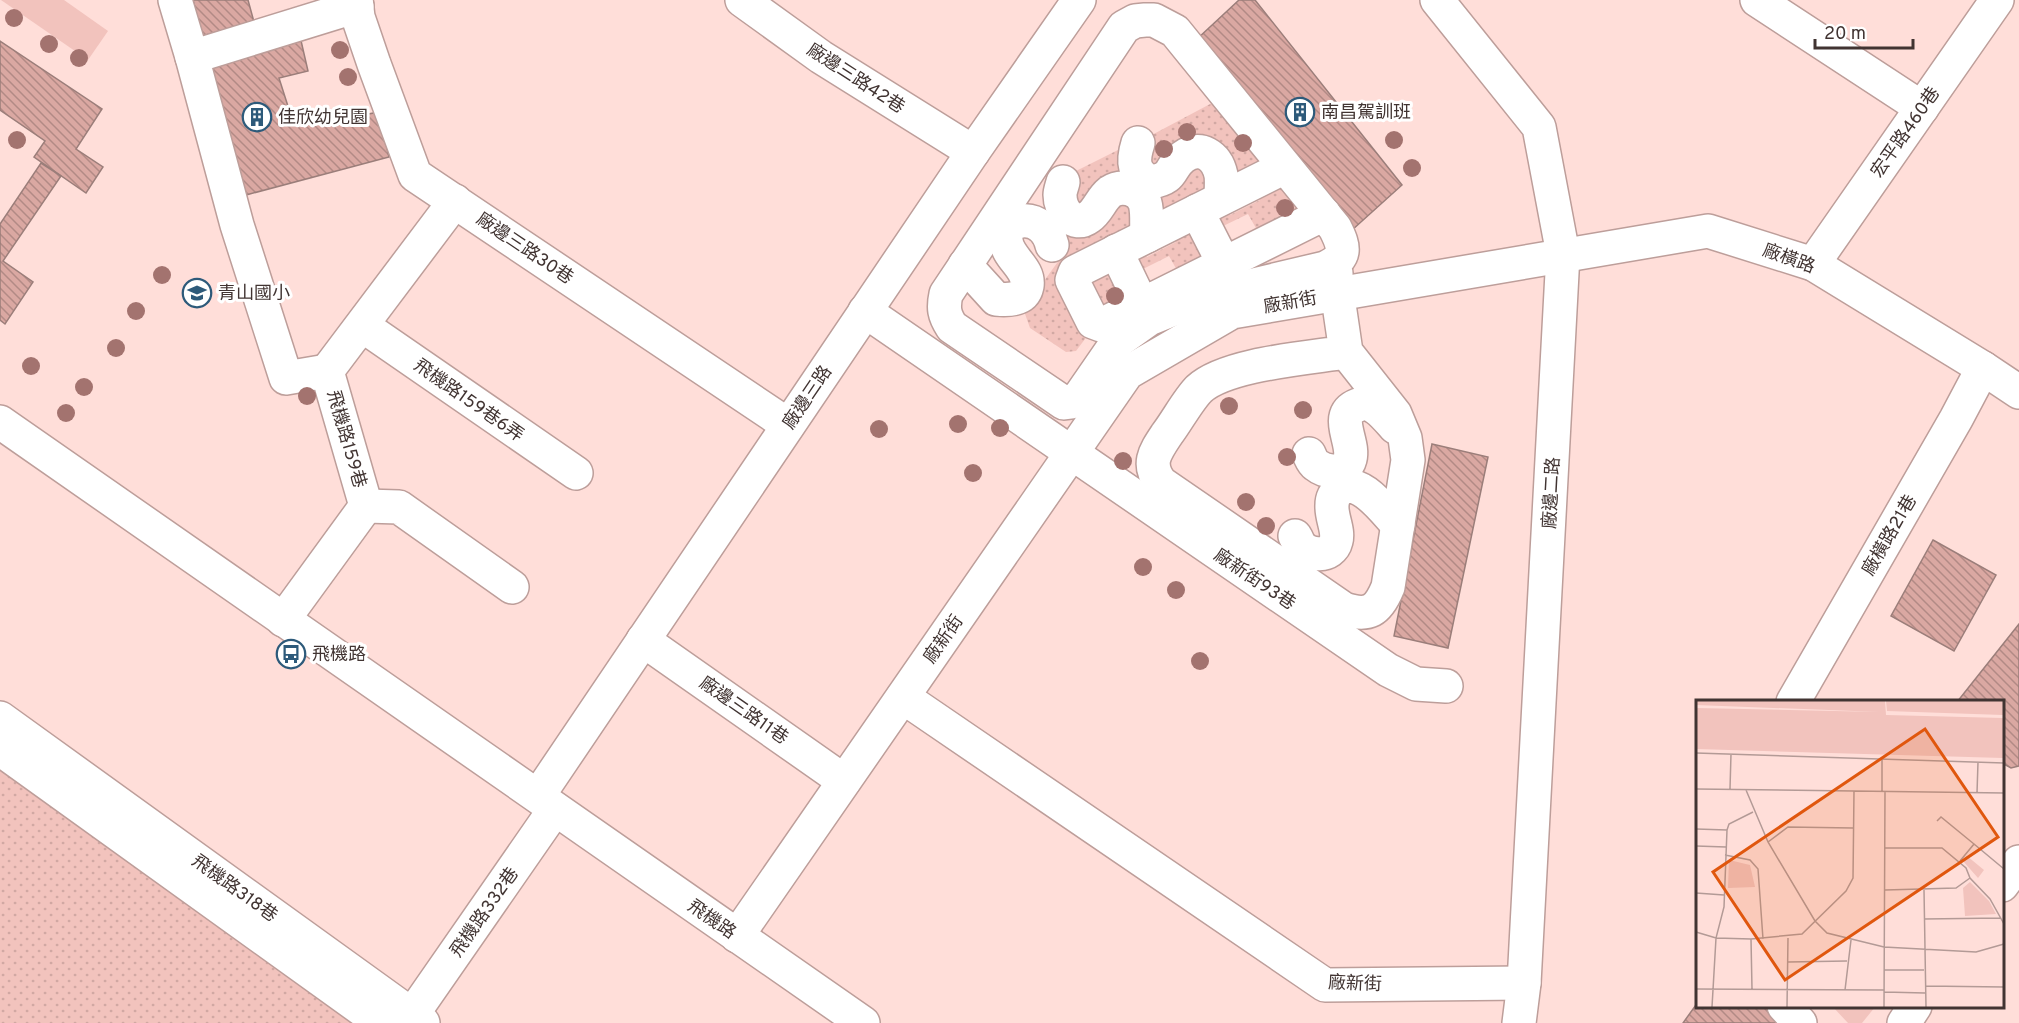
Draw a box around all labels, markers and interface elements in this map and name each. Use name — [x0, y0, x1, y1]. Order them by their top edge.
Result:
scale bar — [1815, 12, 1912, 50]
text: 20 m — [1824, 23, 1866, 46]
street label: 廠邊三路42巷 — [802, 39, 908, 119]
street label: 宏平路460巷 — [1867, 83, 1946, 183]
building icon: 南昌駕訓班 — [1284, 96, 1316, 128]
building icon: 佳欣幼兒園 — [241, 101, 273, 133]
place label: 南昌駕訓班 — [1321, 102, 1411, 125]
place label: 佳欣幼兒園 — [278, 107, 368, 130]
street label: 廠邊三路30巷 — [471, 208, 577, 290]
street label: 廠橫路 — [1759, 239, 1818, 279]
school or university icon: 青山國小 — [181, 277, 213, 309]
place label: 青山國小 — [218, 283, 290, 306]
street label: 廠新街 — [1262, 287, 1319, 319]
street label: 飛機路159巷6弄 — [409, 355, 528, 448]
street label: 廠邊三路 — [779, 362, 838, 434]
street label: 飛機路159巷 — [321, 388, 370, 491]
street label: 廠邊二路 — [1539, 457, 1566, 530]
street label: 廠橫路21巷 — [1858, 491, 1923, 580]
street label: 廠新街93巷 — [1209, 545, 1299, 616]
street label: 廠新街 — [919, 611, 969, 669]
bus stop icon: 飛機路 — [275, 638, 307, 670]
place label: 飛機路 — [312, 644, 366, 667]
street label: 廠邊三路11巷 — [694, 672, 792, 750]
inset map — [1696, 700, 2004, 1008]
street label: 飛機路318巷 — [187, 850, 282, 928]
street label: 飛機路332巷 — [446, 864, 525, 962]
street label: 飛機路 — [682, 895, 740, 945]
street label: 廠新街 — [1328, 972, 1382, 997]

